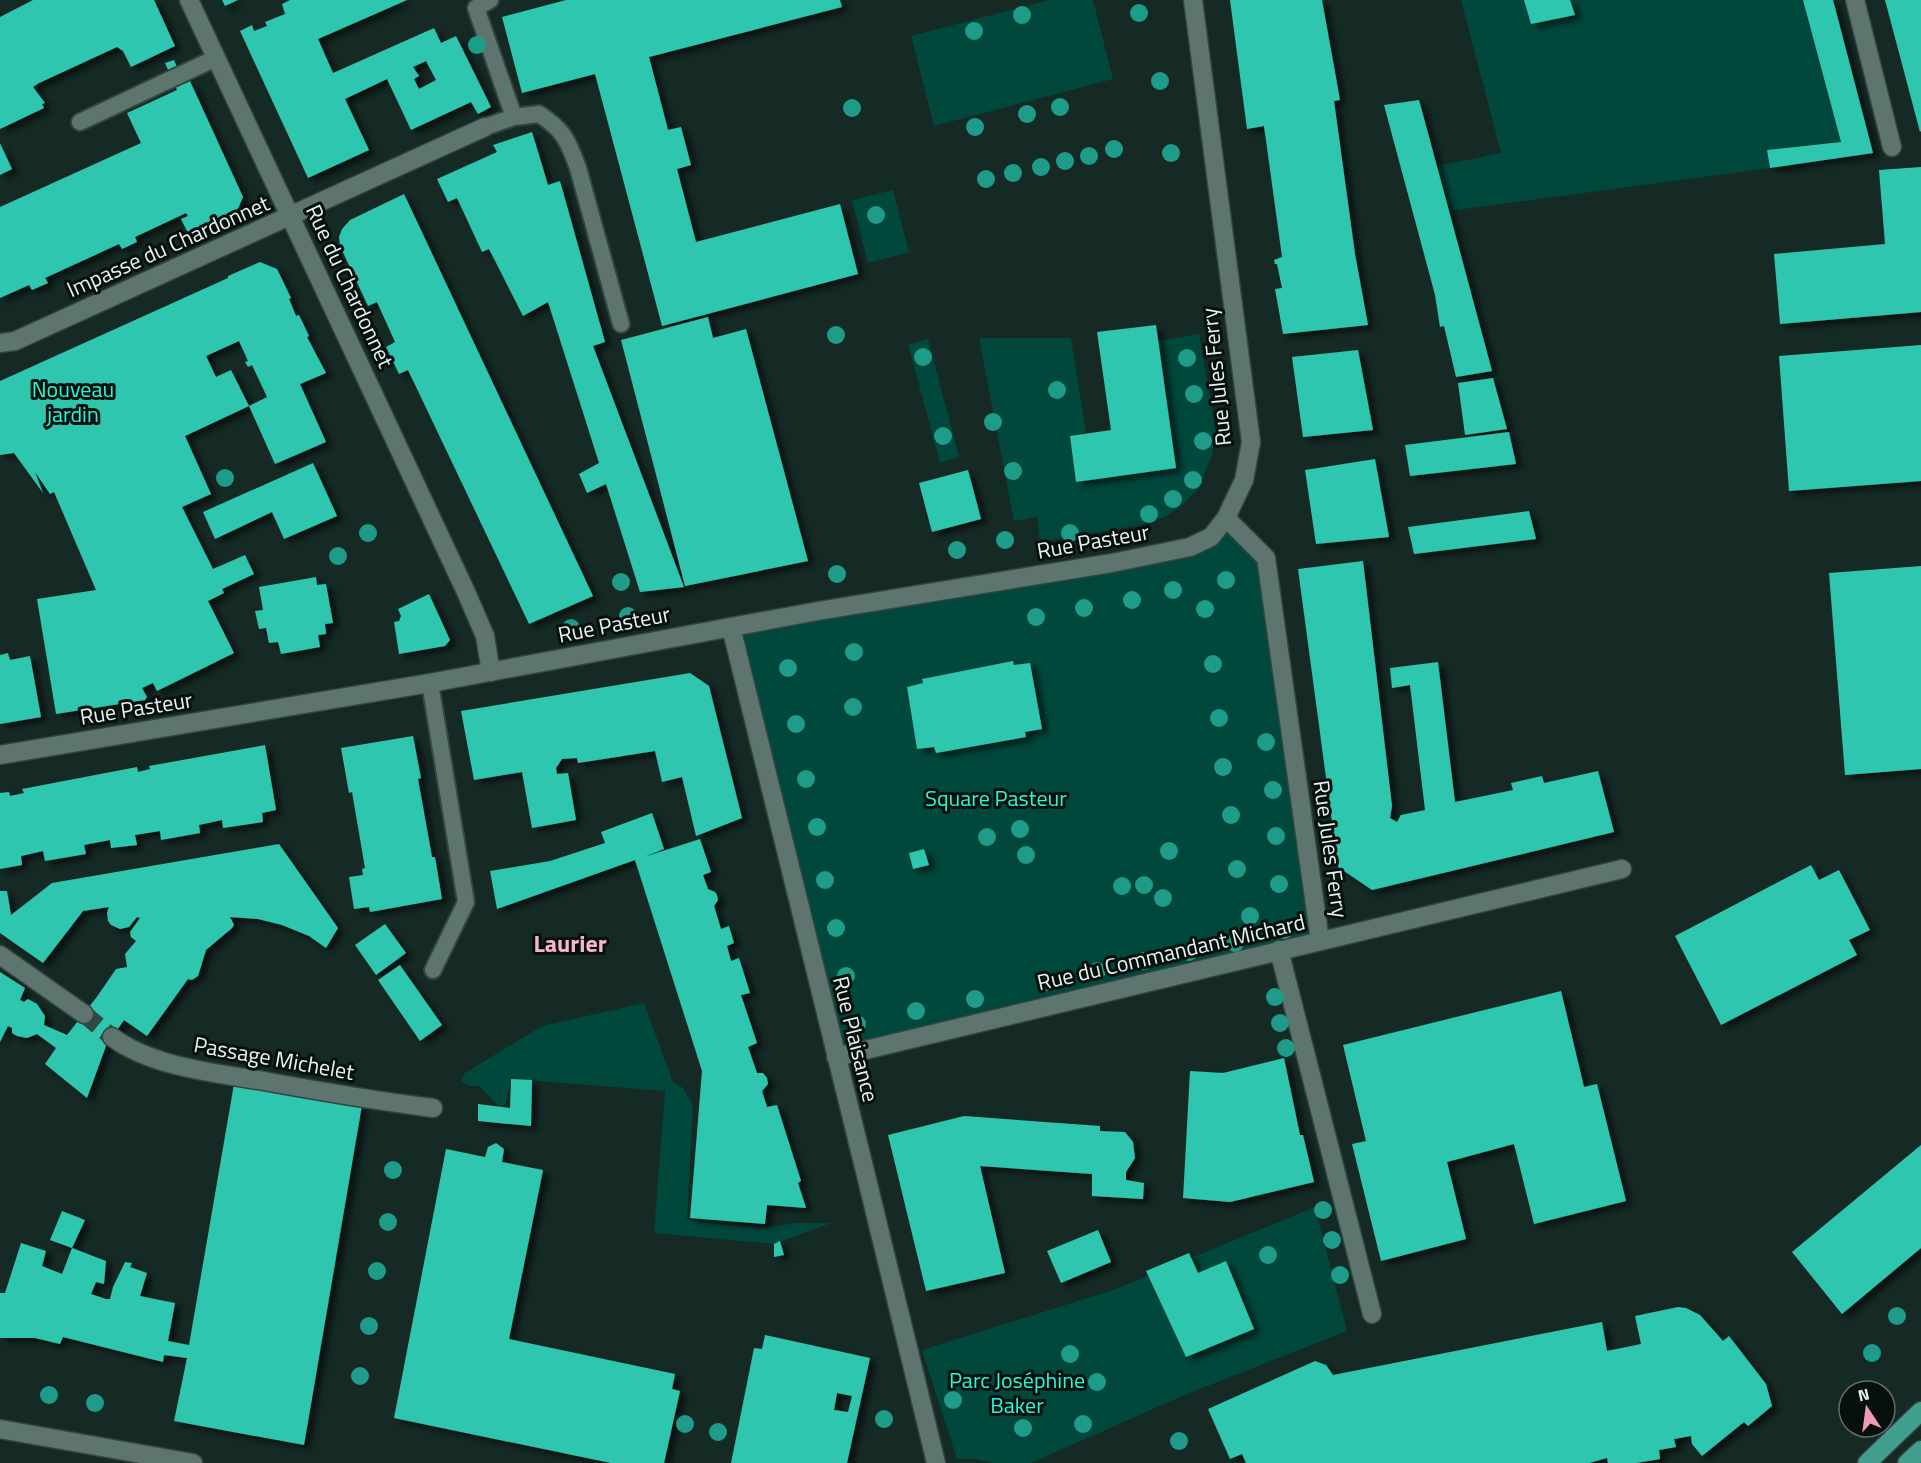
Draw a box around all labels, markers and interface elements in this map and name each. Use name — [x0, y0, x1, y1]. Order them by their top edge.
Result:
street label: Impasse du Chardonnet — [61, 186, 275, 306]
street label: Rue du Chardonnet — [297, 199, 403, 374]
street label: Rue Jules Ferry — [1192, 306, 1240, 448]
park label: Nouveau jardin — [32, 372, 114, 431]
street label: Rue Pasteur — [1034, 514, 1152, 568]
street label: Rue Pasteur — [555, 596, 673, 652]
street label: Rue Pasteur — [77, 682, 195, 734]
street label: Rue Jules Ferry — [1305, 778, 1358, 920]
park label: Square Pasteur — [925, 781, 1067, 815]
street label: Rue du Commandant Michard — [1034, 905, 1308, 999]
district label: Laurier — [533, 925, 607, 961]
street label: Rue Plaisance — [824, 972, 888, 1106]
street label: Passage Michelet — [191, 1027, 357, 1089]
park label: Parc Joséphine Baker — [949, 1363, 1085, 1422]
north arrow — [1837, 1379, 1897, 1439]
text: N — [1856, 1381, 1872, 1407]

